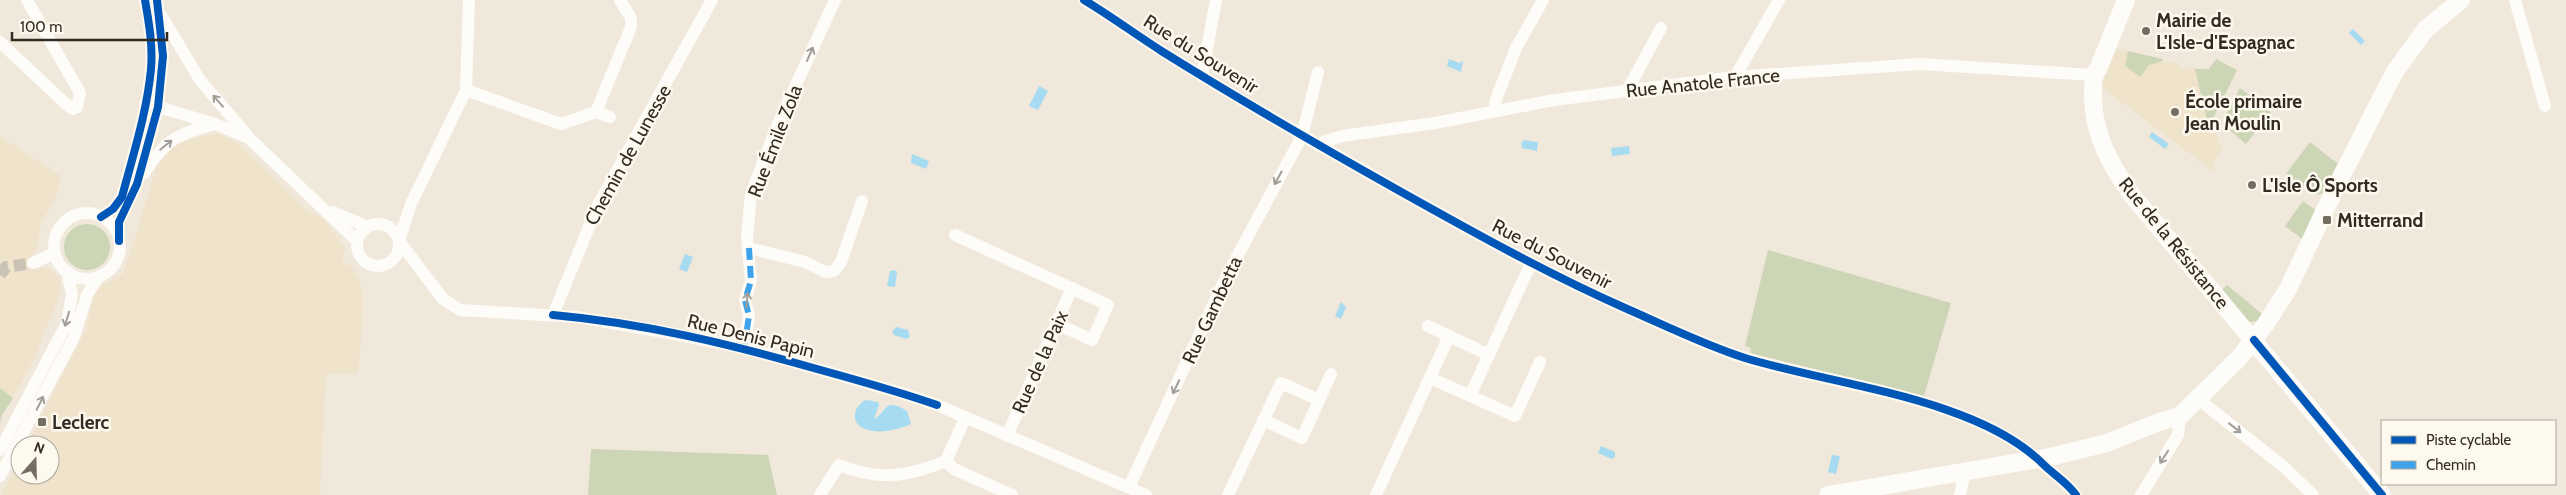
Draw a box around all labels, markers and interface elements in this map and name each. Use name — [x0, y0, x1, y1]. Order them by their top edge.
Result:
place label: Mairie de L'Isle-d'Espagnac — [2156, 9, 2295, 54]
scale bar — [12, 10, 168, 42]
street label: Rue du Souvenir — [1139, 10, 1263, 98]
text: 100 m — [20, 18, 62, 36]
marker: Mairie de L'Isle-d'Espagnac — [2140, 25, 2152, 37]
one-way arrow — [806, 47, 816, 62]
street label: Rue Anatole France — [1625, 63, 1781, 103]
street label: Chemin de Lunesse — [580, 81, 676, 229]
street label: Rue Émile Zola — [742, 81, 807, 200]
place label: École primaire Jean Moulin — [2184, 89, 2302, 135]
one-way arrow — [212, 95, 223, 108]
marker: École primaire Jean Moulin — [2169, 106, 2181, 118]
one-way arrow — [159, 139, 172, 150]
one-way arrow — [1273, 170, 1282, 185]
street label: Rue de la Résistance — [2114, 173, 2234, 314]
place label: L'Isle Ô Sports — [2262, 174, 2378, 197]
marker: L'Isle Ô Sports — [2246, 179, 2258, 191]
place label: Mitterrand — [2337, 209, 2423, 232]
street label: Rue du Souvenir — [1488, 214, 1616, 294]
marker: Mitterrand — [2321, 214, 2333, 226]
street label: Rue Gambetta — [1177, 253, 1247, 367]
one-way arrow — [742, 293, 752, 309]
street label: Rue de la Paix — [1007, 307, 1073, 417]
street label: Rue Denis Papin — [685, 309, 817, 363]
one-way arrow — [62, 311, 71, 327]
one-way arrow — [1170, 379, 1180, 394]
one-way arrow — [35, 395, 45, 410]
place label: Leclerc — [52, 411, 110, 434]
marker: Leclerc — [36, 416, 48, 428]
legend — [2381, 420, 2556, 485]
one-way arrow — [2228, 423, 2241, 434]
text: Piste cyclable — [2426, 431, 2512, 449]
north arrow — [10, 435, 60, 485]
text: N — [32, 438, 47, 458]
one-way arrow — [2159, 449, 2169, 463]
text: Chemin — [2426, 456, 2476, 474]

